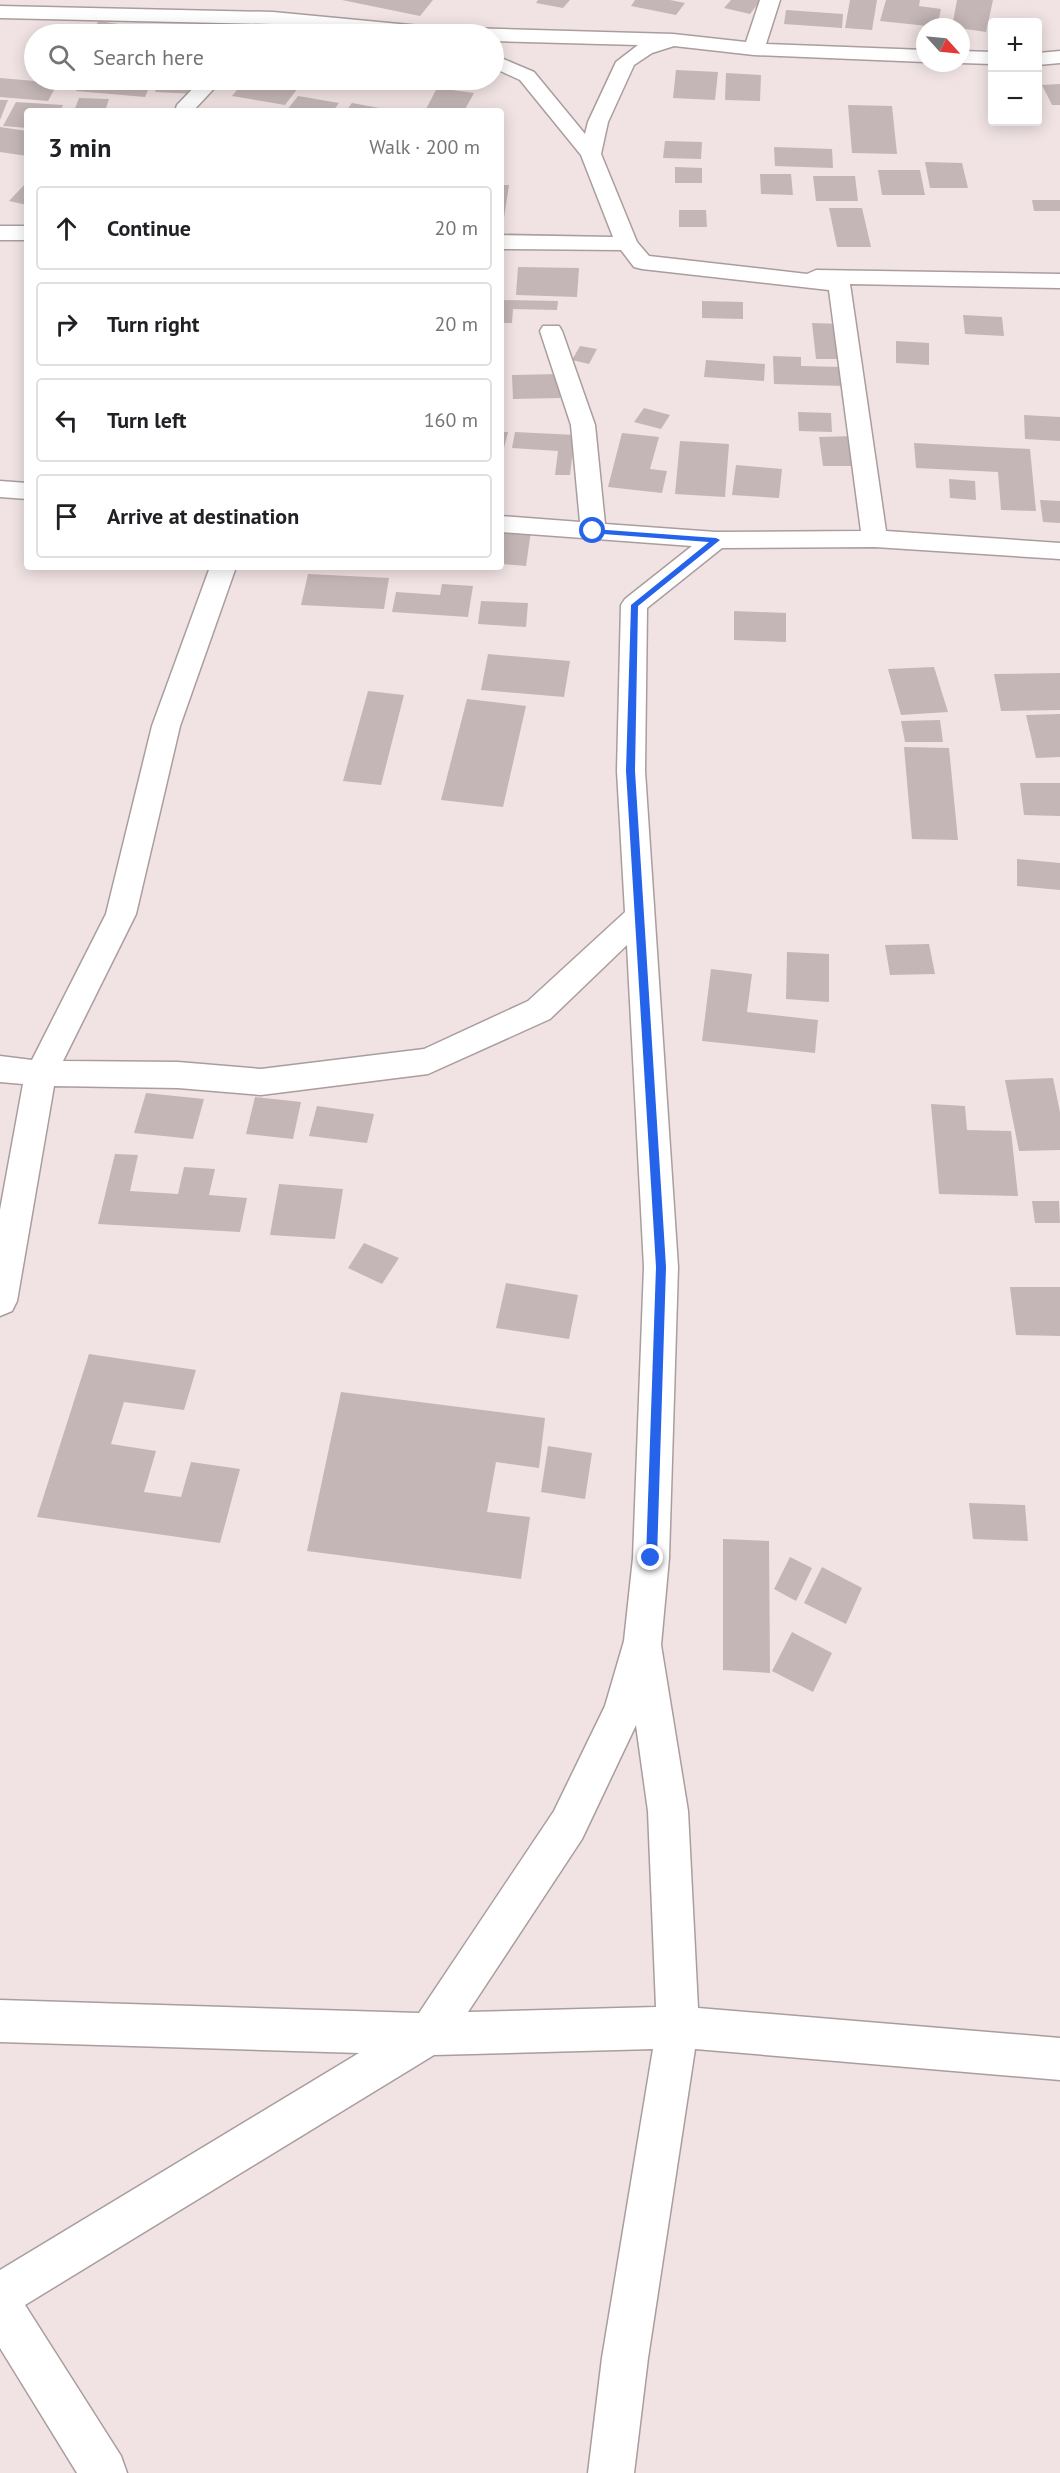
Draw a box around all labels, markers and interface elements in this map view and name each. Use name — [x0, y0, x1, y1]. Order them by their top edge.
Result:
north arrow — [916, 18, 970, 72]
map controls — [988, 18, 1042, 126]
button: + — [988, 18, 1042, 72]
search box — [24, 24, 504, 90]
icon: search — [45, 41, 78, 74]
text: Search here — [93, 43, 204, 71]
button: − — [988, 72, 1042, 126]
text: 3 min — [48, 131, 111, 164]
text: Walk · 200 m — [369, 134, 480, 160]
icon: ahead — [50, 212, 83, 245]
text: Continue — [107, 214, 191, 242]
text: 20 m — [435, 215, 478, 241]
icon: right — [50, 308, 83, 341]
text: Turn right — [107, 310, 199, 338]
text: 20 m — [435, 311, 478, 337]
icon: left — [50, 404, 83, 437]
text: Turn left — [107, 406, 187, 434]
text: 160 m — [424, 407, 478, 433]
icon: arrive — [50, 500, 83, 533]
text: Arrive at destination — [107, 502, 299, 530]
route start — [579, 517, 605, 543]
route end — [637, 1544, 663, 1570]

